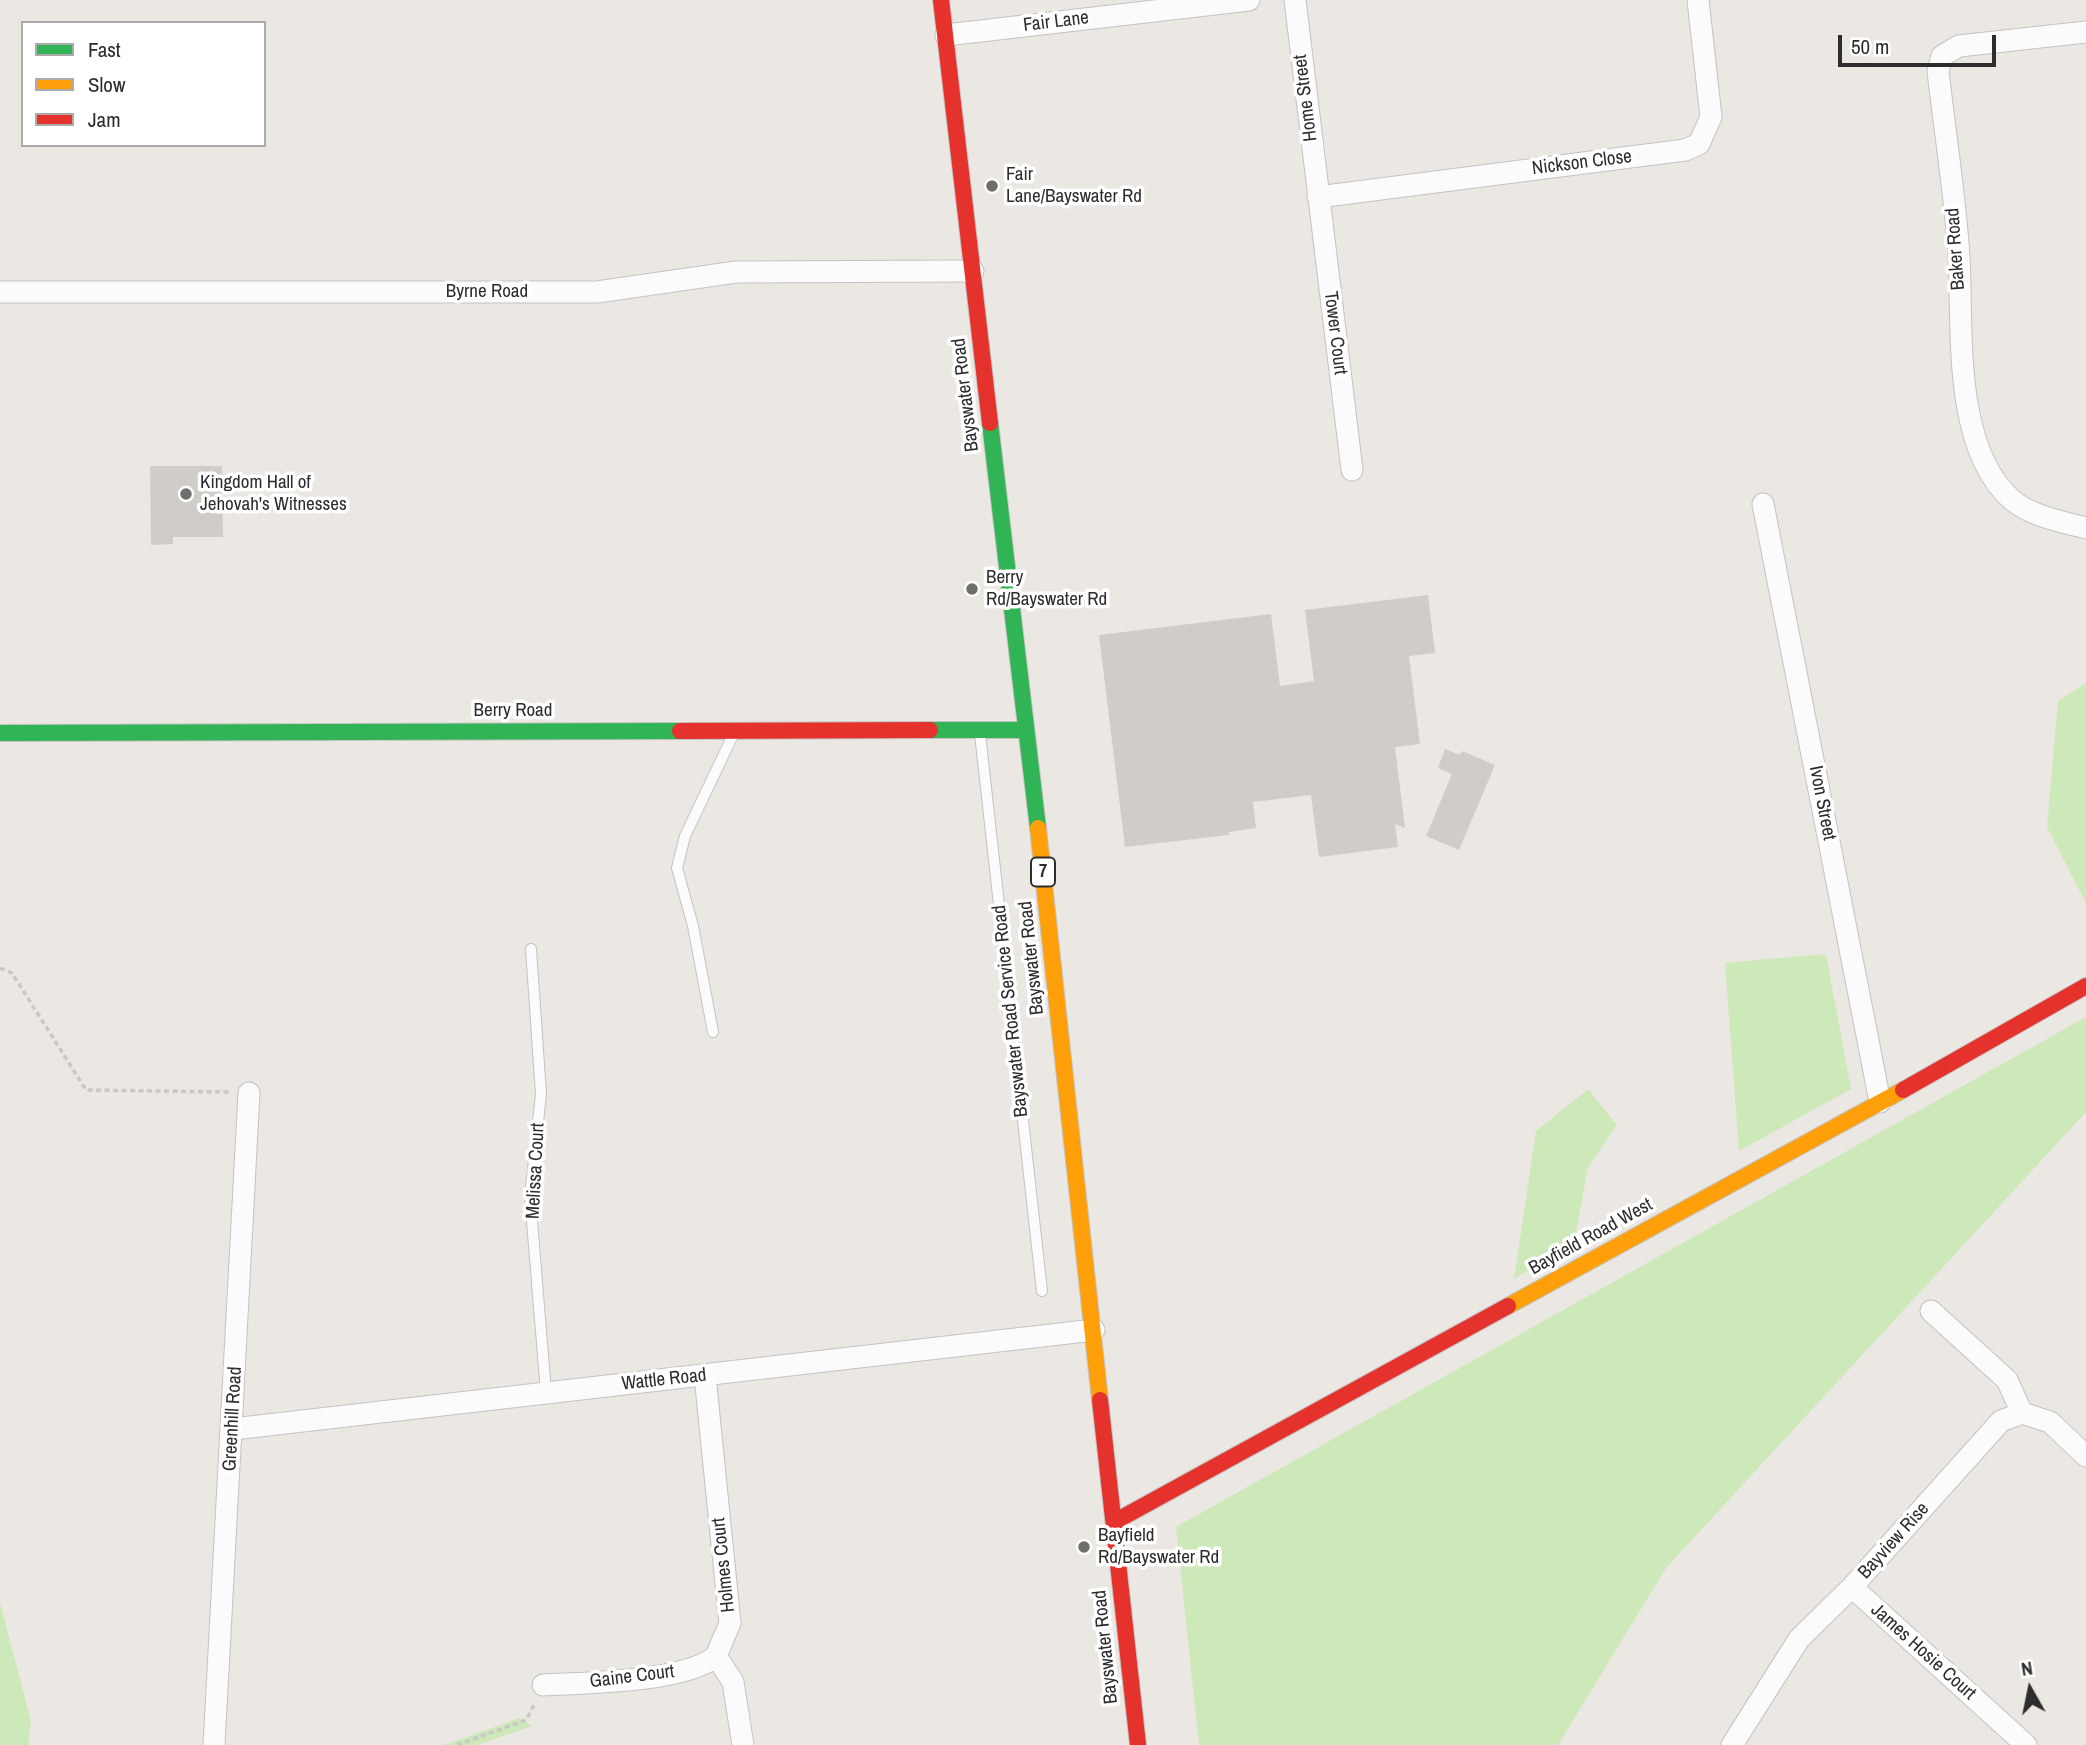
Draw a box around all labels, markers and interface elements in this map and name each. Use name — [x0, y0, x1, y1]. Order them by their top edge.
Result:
street label: Fair Lane — [1022, 7, 1090, 37]
legend — [21, 21, 266, 147]
scale bar — [1841, 21, 1998, 65]
text: 50 m — [1851, 32, 1889, 61]
text: Fast — [88, 35, 121, 64]
street label: Home Street — [1289, 53, 1323, 143]
text: Slow — [88, 70, 125, 99]
text: Jam — [88, 105, 121, 134]
street label: Nickson Close — [1531, 146, 1633, 180]
place label: Fair Lane/Bayswater Rd — [1006, 164, 1142, 208]
marker: Fair Lane/Bayswater Rd — [984, 178, 1000, 194]
street label: Baker Road — [1942, 207, 1970, 291]
street label: Byrne Road — [446, 281, 528, 303]
street label: Tower Court — [1319, 290, 1351, 376]
street label: Bayswater Road — [948, 337, 984, 453]
place label: Kingdom Hall of Jehovah's Witnesses — [200, 472, 347, 516]
marker: Kingdom Hall of Jehovah's Witnesses — [178, 486, 194, 502]
place label: Berry Rd/Bayswater Rd — [986, 567, 1107, 611]
marker: Berry Rd/Bayswater Rd — [964, 581, 980, 597]
street label: Berry Road — [474, 700, 552, 722]
street label: Ivon Street — [1804, 764, 1840, 842]
road number: 7 — [1031, 858, 1055, 886]
street label: Bayswater Road — [1015, 900, 1049, 1016]
street label: Bayswater Road Service Road — [989, 904, 1033, 1118]
street label: Melissa Court — [522, 1122, 550, 1220]
street label: Bayfield Road West — [1525, 1194, 1657, 1280]
street label: Wattle Road — [620, 1364, 708, 1396]
street label: Greenhill Road — [219, 1366, 247, 1472]
street label: Bayview Rise — [1854, 1498, 1934, 1584]
street label: Holmes Court — [708, 1516, 740, 1614]
place label: Bayfield Rd/Bayswater Rd — [1098, 1525, 1219, 1569]
marker: Bayfield Rd/Bayswater Rd — [1076, 1539, 1092, 1555]
street label: Bayswater Road — [1089, 1589, 1123, 1705]
street label: James Hosie Court — [1866, 1599, 1980, 1705]
north arrow — [1995, 1654, 2065, 1724]
text: N — [2019, 1655, 2034, 1682]
street label: Gaine Court — [588, 1661, 676, 1693]

